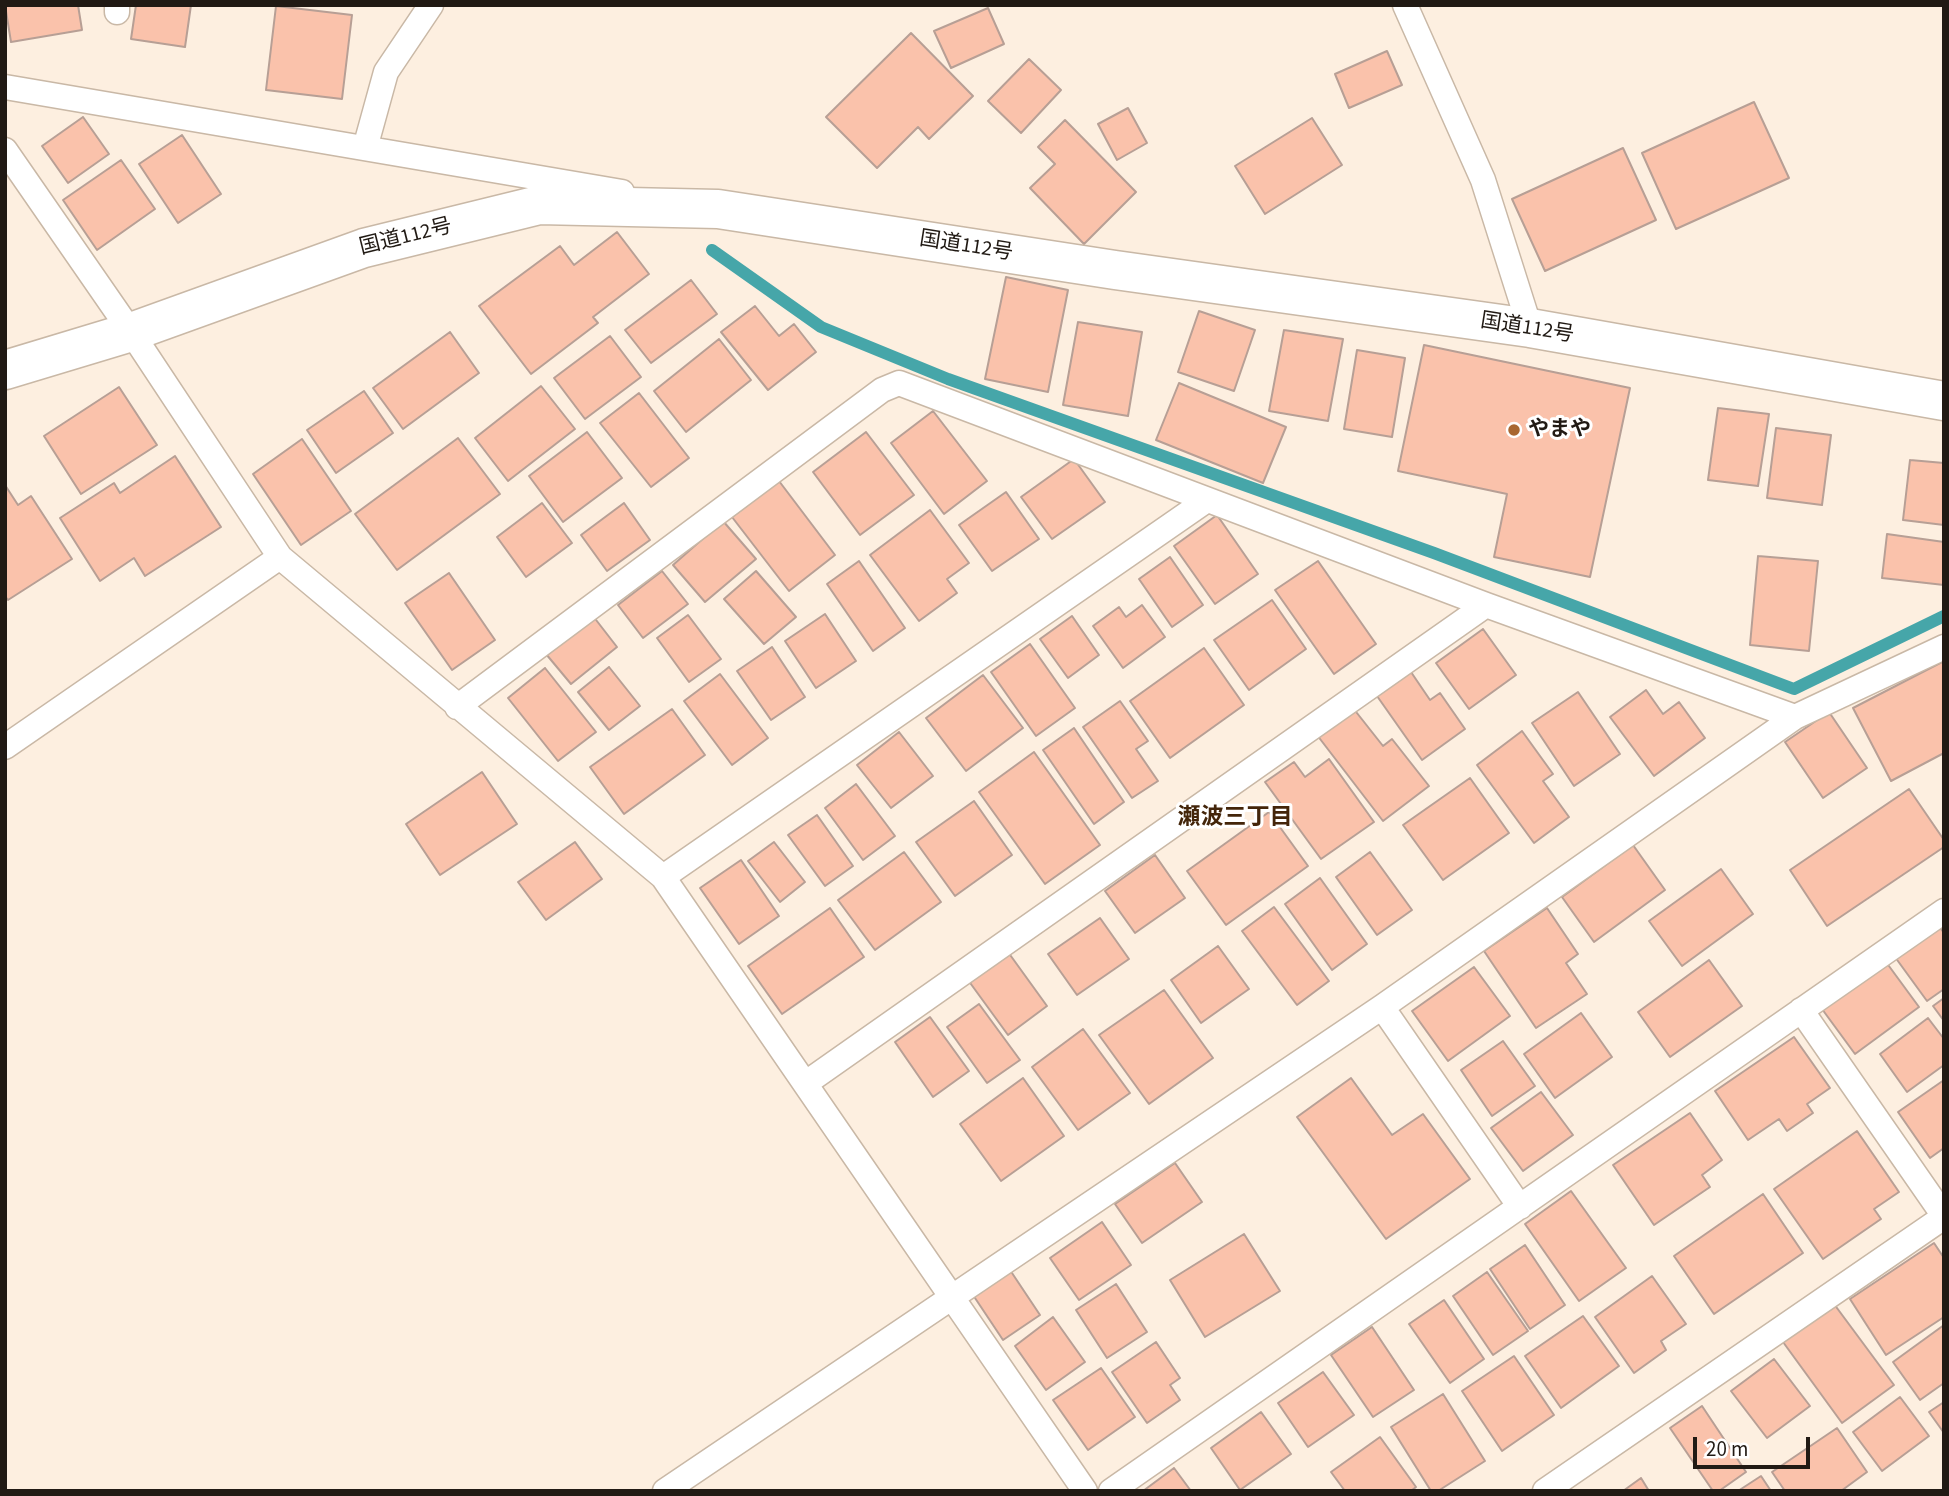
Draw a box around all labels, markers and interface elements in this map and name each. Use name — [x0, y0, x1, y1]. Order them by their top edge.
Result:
street label: 国道112号 — [357, 214, 455, 262]
street label: 国道112号 — [917, 227, 1015, 267]
street label: 国道112号 — [1478, 309, 1576, 349]
place label: やまや — [1528, 417, 1591, 443]
marker: やまや — [1506, 422, 1522, 438]
district label: 瀬波三丁目 — [1178, 805, 1292, 833]
scale bar — [1697, 1422, 1814, 1466]
text: 20 m — [1706, 1434, 1748, 1464]

